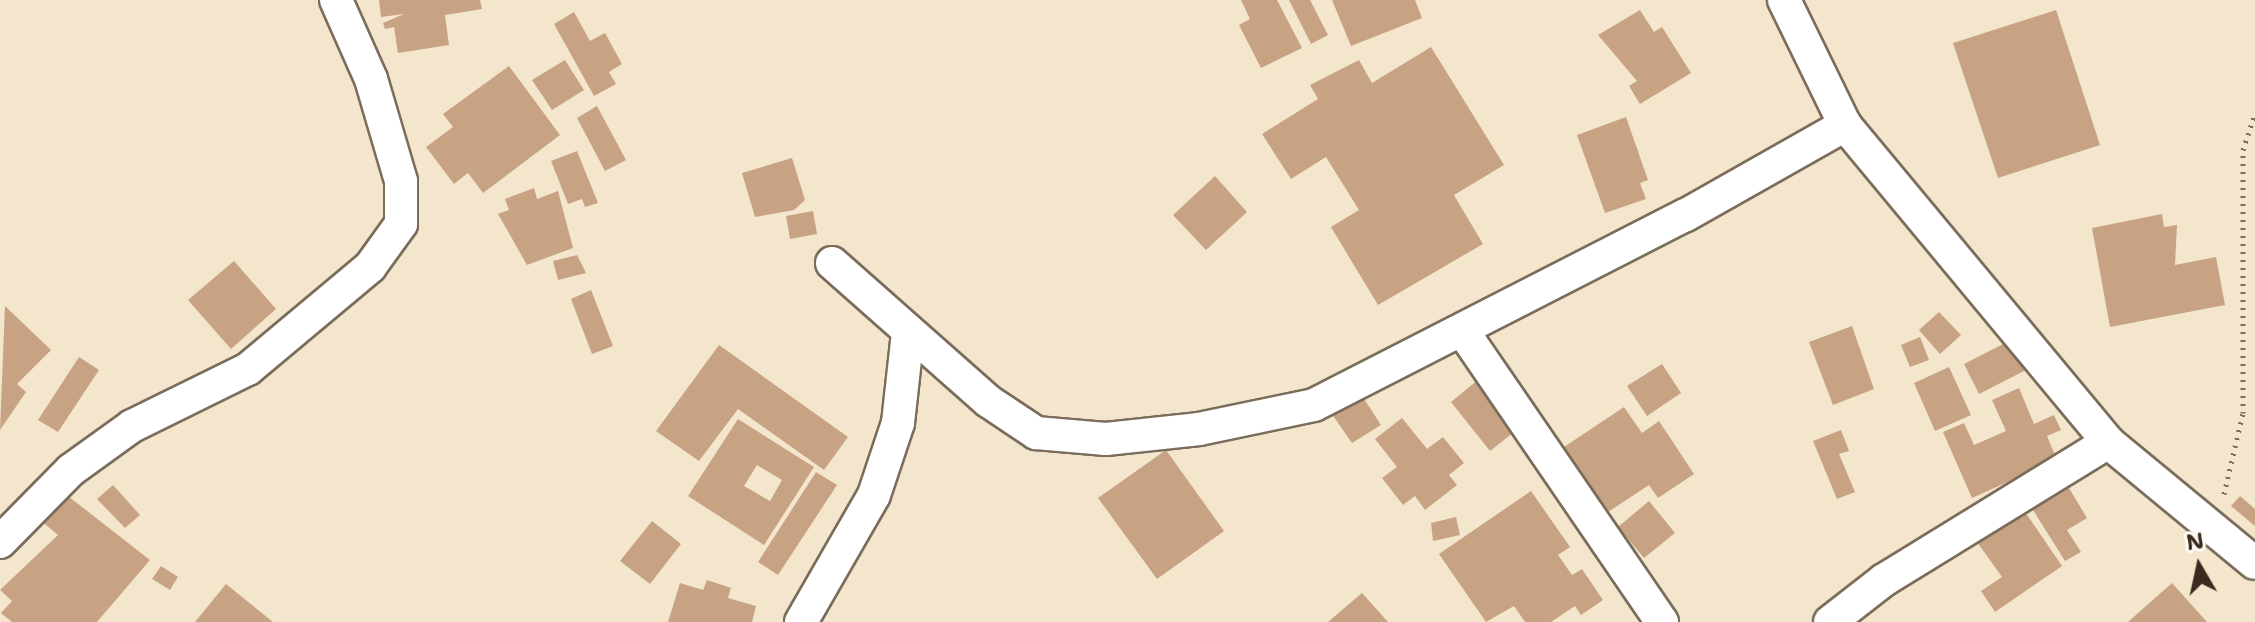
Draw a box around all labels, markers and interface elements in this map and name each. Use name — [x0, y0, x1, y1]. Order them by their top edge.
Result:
north arrow — [2159, 526, 2239, 606]
text: N — [2184, 526, 2206, 557]

